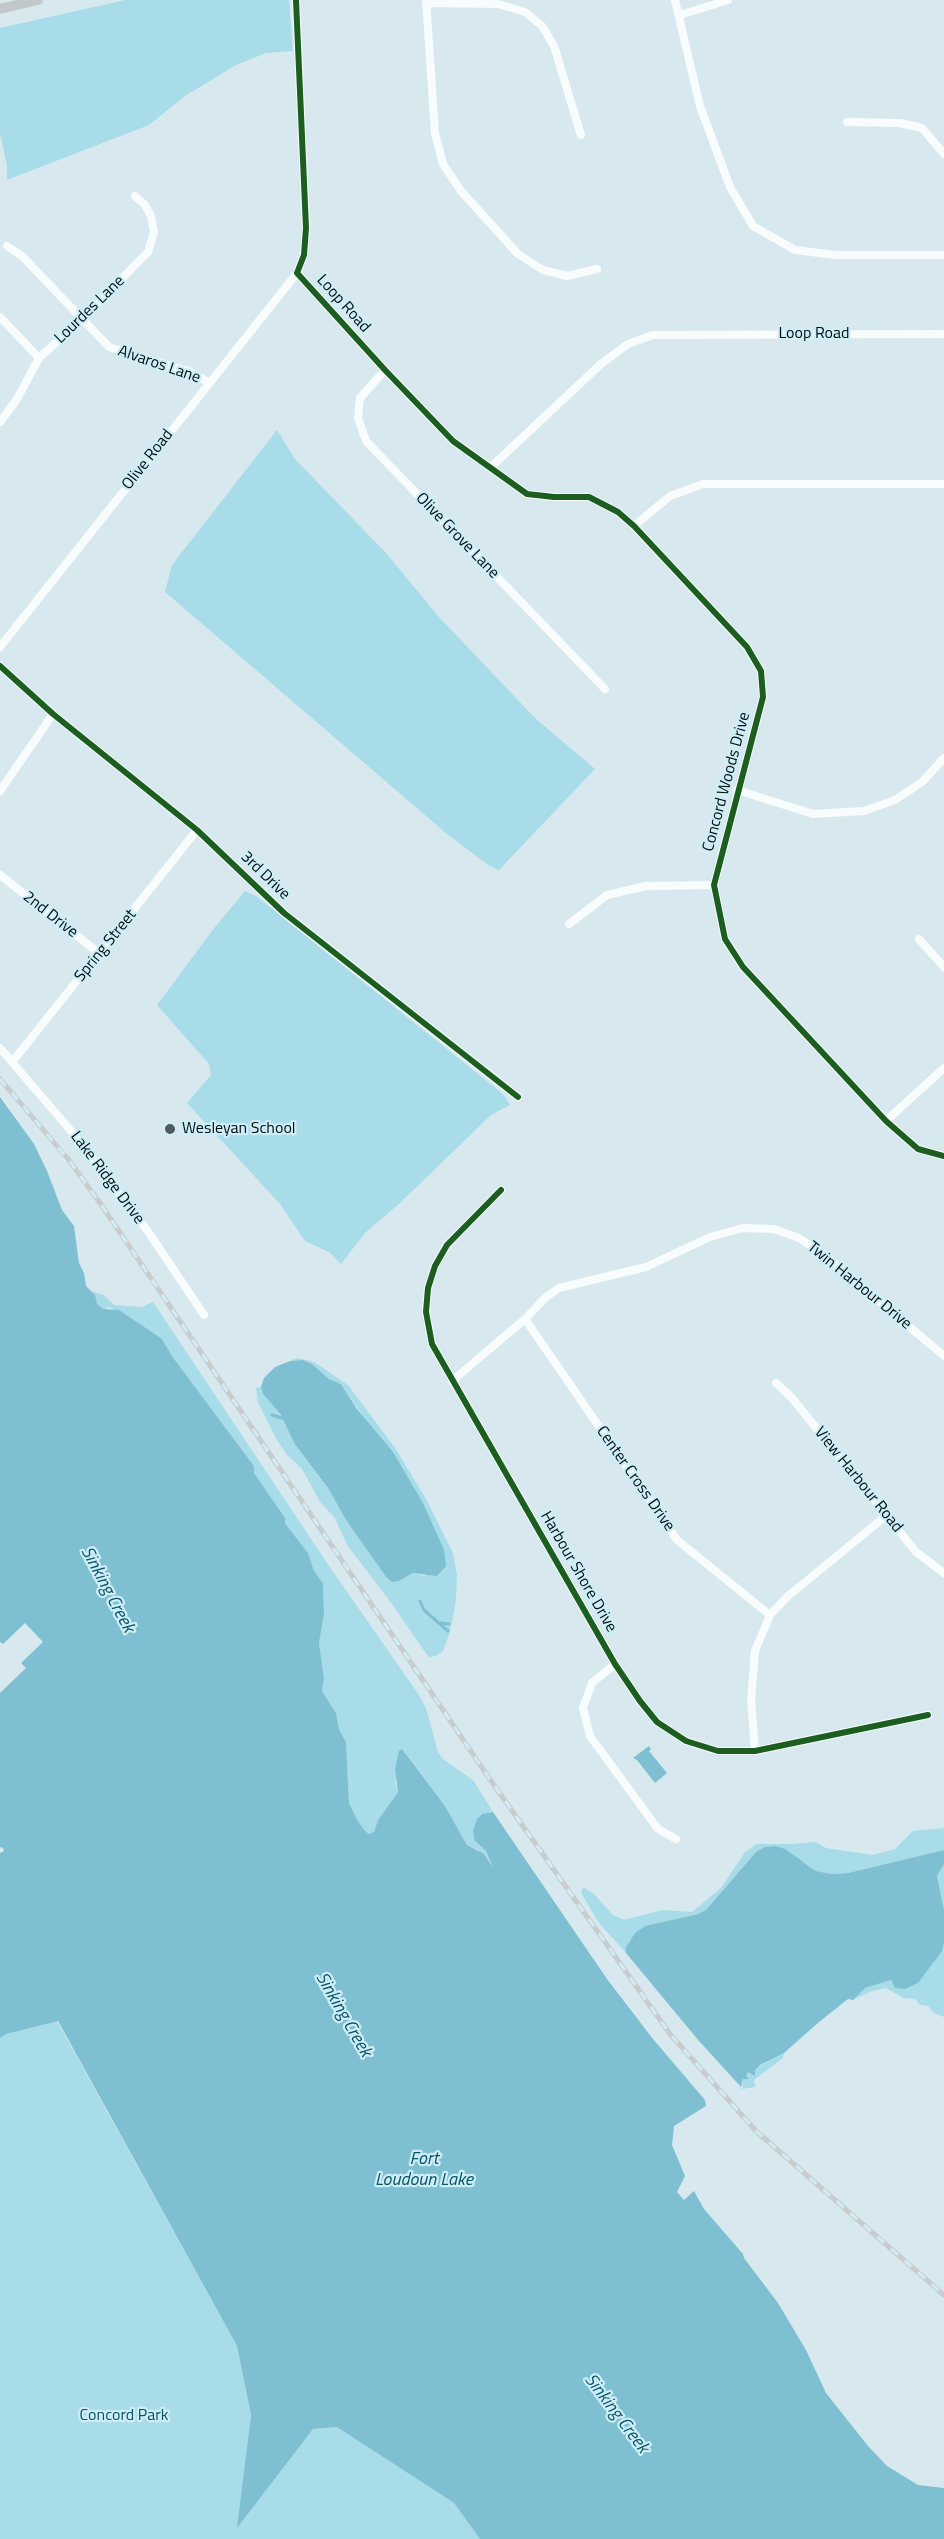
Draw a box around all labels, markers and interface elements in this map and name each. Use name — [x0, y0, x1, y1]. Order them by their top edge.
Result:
street label: Loop Road — [312, 271, 374, 337]
street label: Lourdes Lane — [51, 272, 129, 348]
street label: Loop Road — [778, 324, 850, 344]
street label: Alvaros Lane — [115, 342, 203, 388]
street label: Olive Road — [118, 426, 178, 494]
street label: Olive Grove Lane — [411, 489, 503, 583]
street label: Concord Woods Drive — [699, 710, 755, 854]
street label: 3rd Drive — [236, 848, 294, 904]
street label: 2nd Drive — [19, 888, 81, 942]
street label: Spring Street — [71, 906, 141, 986]
place label: Wesleyan School — [182, 1119, 296, 1139]
marker: Wesleyan School — [163, 1122, 177, 1136]
street label: Lake Ridge Drive — [66, 1128, 148, 1228]
street label: Twin Harbour Drive — [803, 1238, 915, 1334]
street label: Center Cross Drive — [592, 1423, 678, 1535]
street label: View Harbour Road — [810, 1423, 906, 1537]
street label: Harbour Shore Drive — [536, 1508, 620, 1636]
water label: Sinking Creek — [75, 1543, 139, 1637]
water label: Sinking Creek — [310, 1969, 376, 2061]
water label: Fort Loudoun Lake — [375, 2149, 473, 2192]
water label: Sinking Creek — [579, 2370, 653, 2458]
park label: Concord Park — [80, 2406, 168, 2426]

